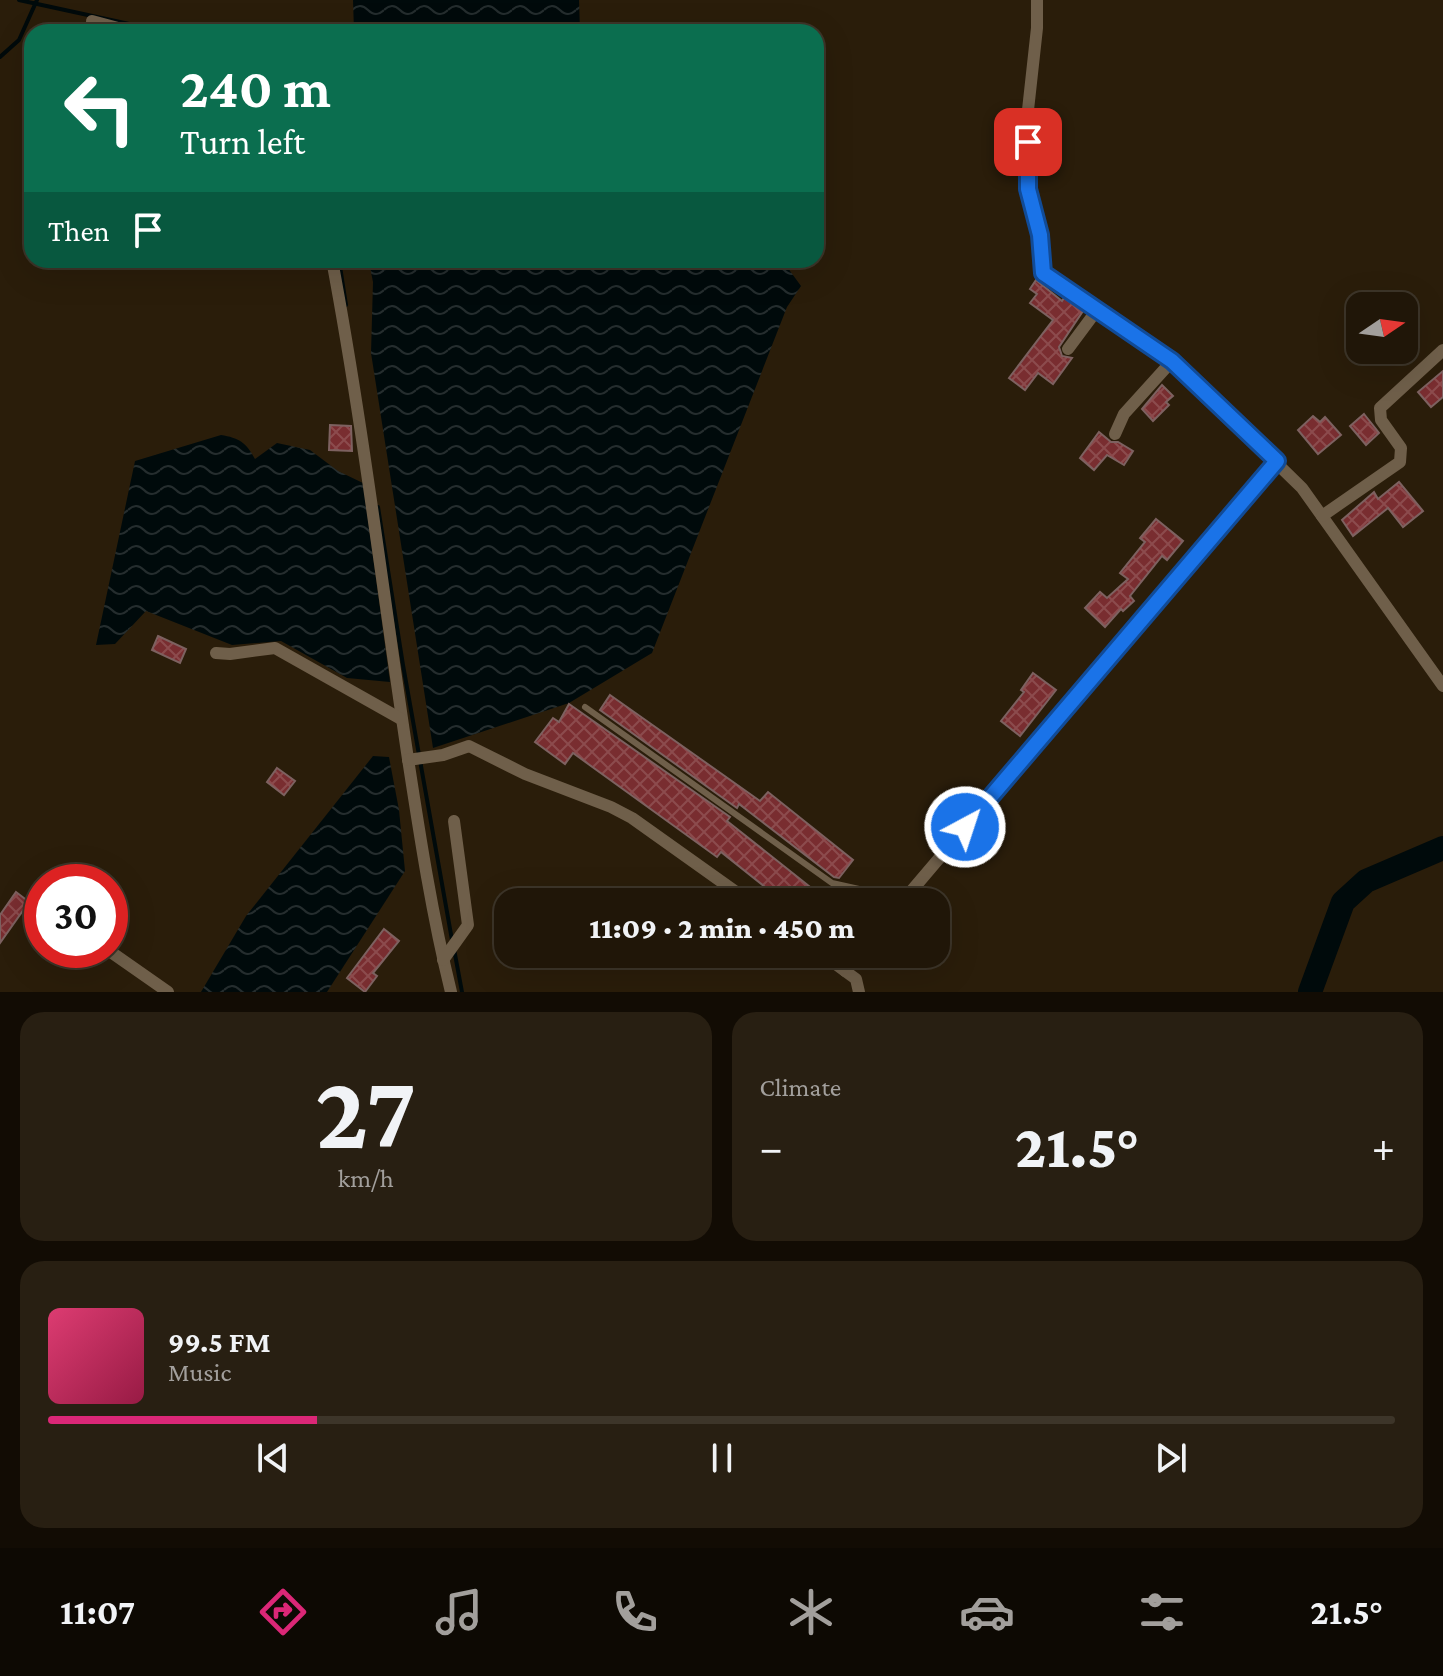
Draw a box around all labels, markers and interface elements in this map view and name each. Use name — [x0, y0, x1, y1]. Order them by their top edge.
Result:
icon: left — [48, 56, 152, 160]
text: 240 m — [180, 57, 331, 119]
pin — [994, 108, 1062, 176]
icon: arrive — [1006, 120, 1050, 164]
text: Turn left — [180, 122, 305, 162]
icon: arrive — [126, 208, 170, 252]
text: Then — [48, 214, 110, 247]
north arrow — [1346, 292, 1418, 364]
map controls — [1346, 292, 1418, 364]
position arrow — [923, 785, 1007, 869]
speed limit sign: 30 — [24, 864, 128, 968]
text: 11:09 · 2 min · 450 m — [589, 911, 855, 944]
text: 27 — [315, 1054, 416, 1169]
text: Climate — [760, 1073, 841, 1102]
text: 21.5° — [1015, 1113, 1140, 1180]
text: − — [760, 1123, 783, 1171]
text: + — [1372, 1123, 1395, 1171]
text: km/h — [338, 1164, 394, 1193]
text: 99.5 FM — [168, 1325, 271, 1358]
text: Music — [168, 1358, 231, 1387]
icon: previous — [251, 1436, 295, 1480]
icon: pause — [700, 1436, 744, 1480]
icon: next — [1149, 1436, 1193, 1480]
icon: directions — [255, 1584, 311, 1640]
icon: music — [431, 1584, 487, 1640]
icon: phone — [607, 1584, 663, 1640]
icon: climate — [783, 1584, 839, 1640]
icon: car — [959, 1584, 1015, 1640]
icon: filters — [1134, 1584, 1190, 1640]
text: 11:07 — [60, 1592, 135, 1632]
text: 21.5° — [1310, 1592, 1383, 1632]

